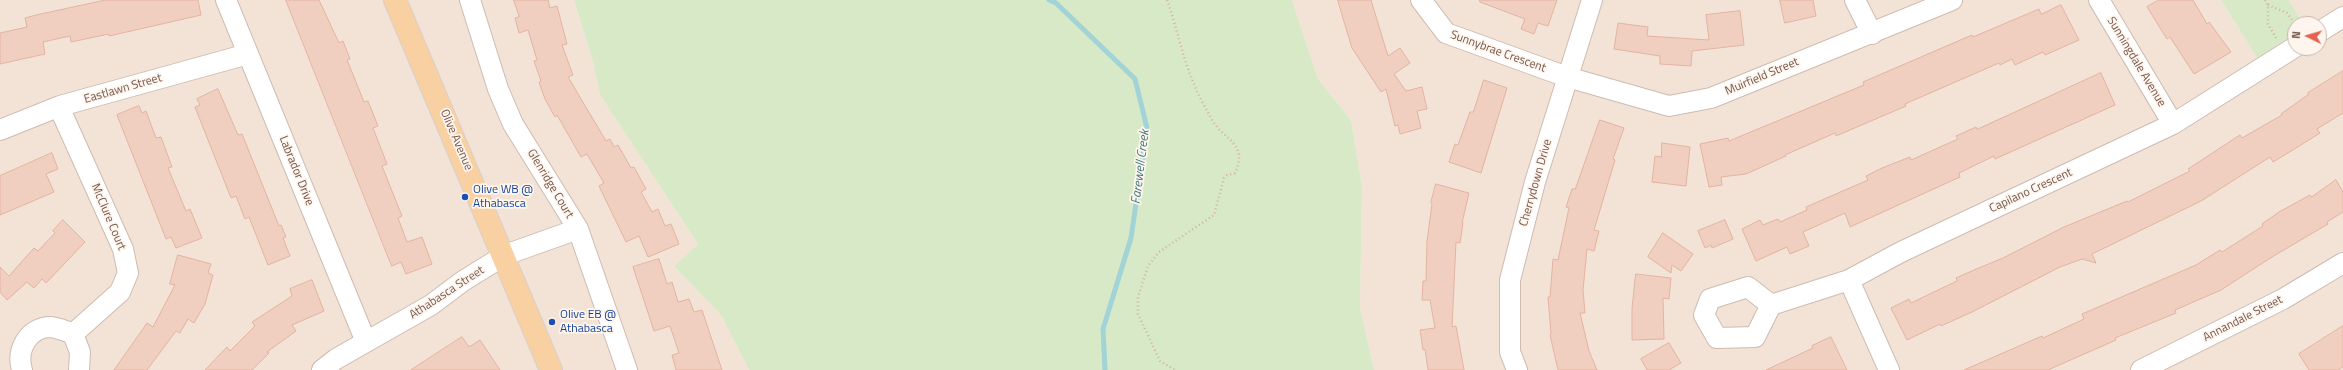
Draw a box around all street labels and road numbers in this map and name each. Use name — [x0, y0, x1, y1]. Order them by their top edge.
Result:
street label: Sunningdale Avenue — [2103, 14, 2169, 110]
street label: Sunnybrae Crescent — [1448, 28, 1548, 76]
street label: Muirfield Street — [1723, 55, 1801, 99]
street label: Eastlawn Street — [82, 71, 164, 107]
street label: Olive Avenue — [437, 107, 475, 173]
street label: Labrador Drive — [275, 134, 317, 208]
street label: Cherrydown Drive — [1517, 138, 1555, 228]
street label: Glenridge Court — [524, 147, 576, 221]
street label: Capilano Crescent — [1987, 166, 2075, 216]
street label: McClure Court — [87, 181, 129, 253]
street label: Athabasca Street — [407, 263, 487, 323]
street label: Annandale Street — [2201, 293, 2285, 345]

